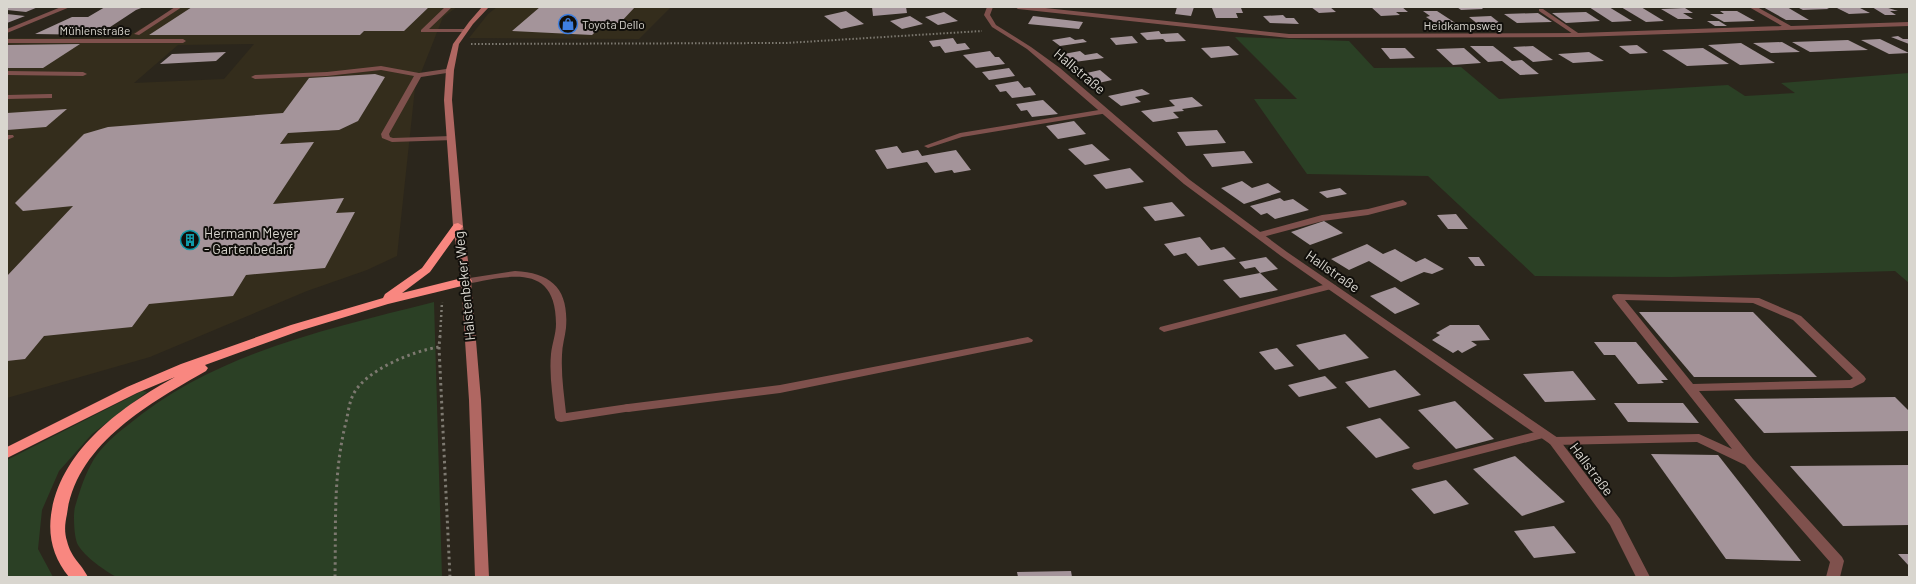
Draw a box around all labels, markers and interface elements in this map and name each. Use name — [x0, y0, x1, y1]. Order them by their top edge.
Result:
shop icon: Toyota Dello — [557, 13, 579, 35]
place label: Toyota Dello — [582, 17, 645, 31]
street label: Heidkampsweg — [1423, 18, 1503, 32]
street label: Mühlenstraße — [60, 23, 130, 37]
street label: Hallstraße — [1051, 45, 1109, 97]
place label: Hermann Meyer - Gartenbedarf — [204, 224, 298, 257]
building icon: Hermann Meyer - Gartenbedarf — [179, 229, 201, 251]
street label: Halstenbeker Weg — [450, 231, 478, 341]
street label: Hallstraße — [1303, 246, 1363, 296]
street label: Hallstraße — [1567, 439, 1617, 499]

